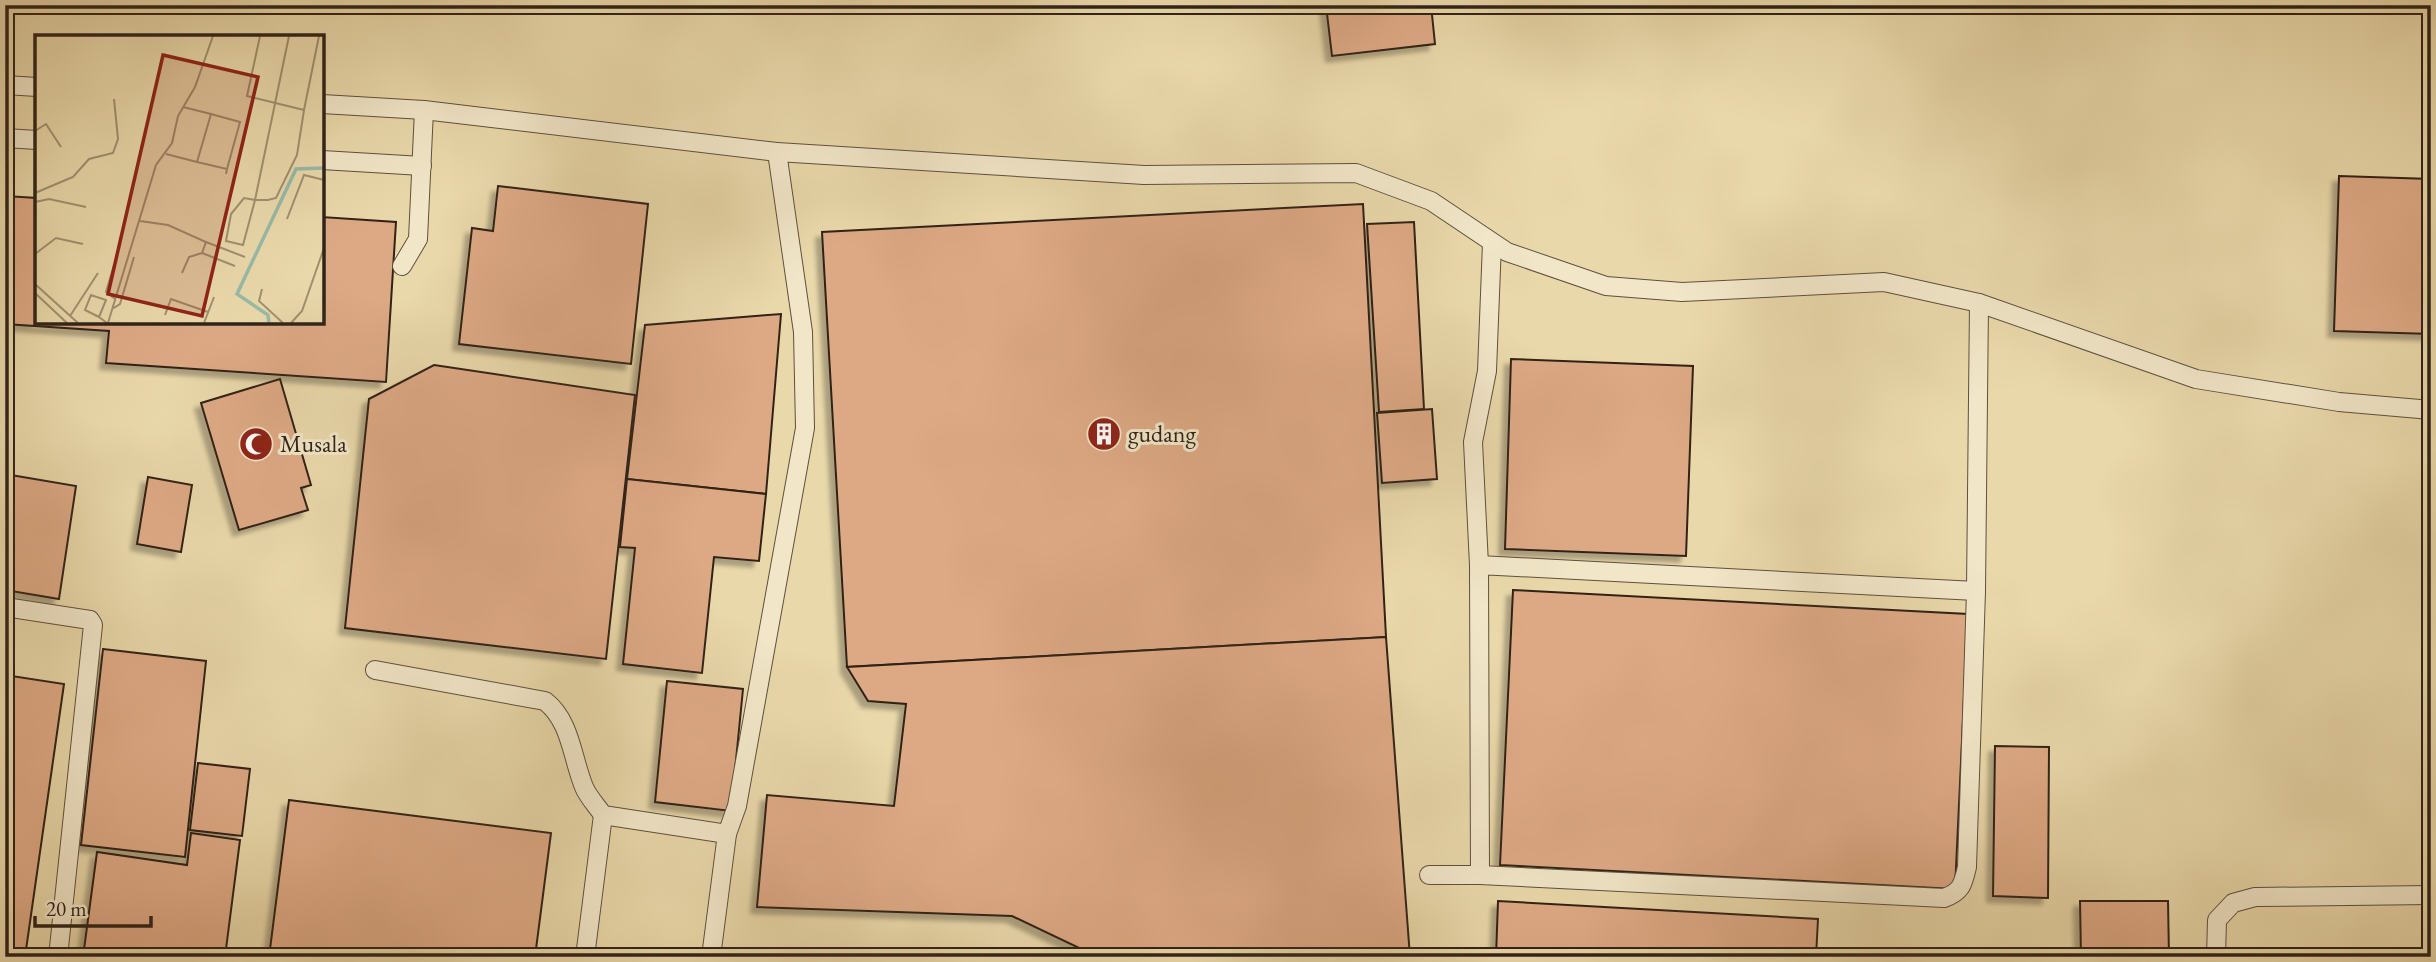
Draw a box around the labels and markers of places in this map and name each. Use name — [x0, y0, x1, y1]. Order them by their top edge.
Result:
building icon: gudang — [1085, 415, 1123, 453]
place label: gudang — [1128, 418, 1196, 449]
mosque icon: Musala — [237, 425, 275, 463]
place label: Musala — [280, 428, 347, 459]

